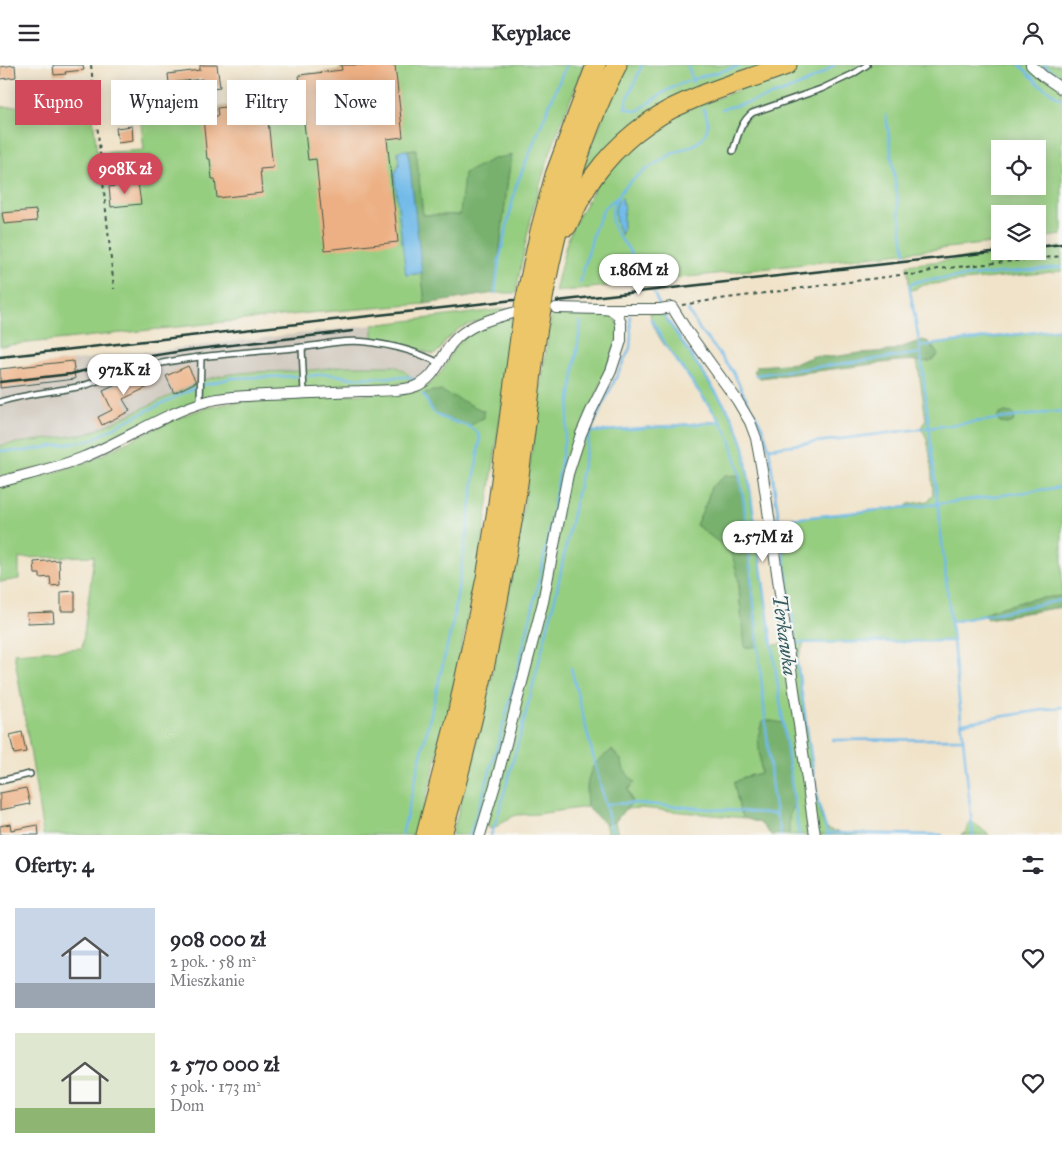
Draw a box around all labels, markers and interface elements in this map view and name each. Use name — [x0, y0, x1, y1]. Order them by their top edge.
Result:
icon: menu — [15, 19, 43, 47]
text: Keyplace — [491, 19, 571, 46]
icon: person — [1019, 19, 1047, 47]
chip: Kupno — [15, 80, 101, 125]
chip: Wynajem — [111, 80, 217, 125]
chip: Filtry — [227, 80, 306, 125]
chip: Nowe — [316, 80, 395, 125]
map controls — [991, 140, 1046, 260]
button: locate — [991, 140, 1046, 195]
pin: 908K zł — [79, 153, 171, 195]
text: 908K zł — [99, 159, 151, 178]
button: layers — [991, 205, 1046, 260]
pin: 1.86M zł — [587, 253, 691, 296]
text: 1.86M zł — [610, 260, 668, 279]
pin: 972K zł — [78, 353, 170, 396]
text: 972K zł — [98, 360, 150, 379]
pin: 2.57M zł — [711, 521, 815, 563]
text: 2.57M zł — [734, 527, 792, 546]
water label: Terkawka — [767, 593, 803, 677]
icon: filters — [1019, 851, 1047, 879]
text: Oferty: 4 — [15, 852, 94, 878]
text: 908 000 zł — [170, 926, 266, 952]
icon: home — [55, 928, 115, 988]
icon: heart — [1019, 944, 1047, 972]
text: 2 pok. · 58 m² — [170, 952, 256, 971]
text: Mieszkanie — [170, 971, 245, 990]
text: 2 570 000 zł — [170, 1051, 279, 1077]
icon: home — [55, 1053, 115, 1113]
icon: heart — [1019, 1069, 1047, 1097]
text: 5 pok. · 173 m² — [170, 1077, 261, 1096]
text: Dom — [170, 1096, 204, 1115]

